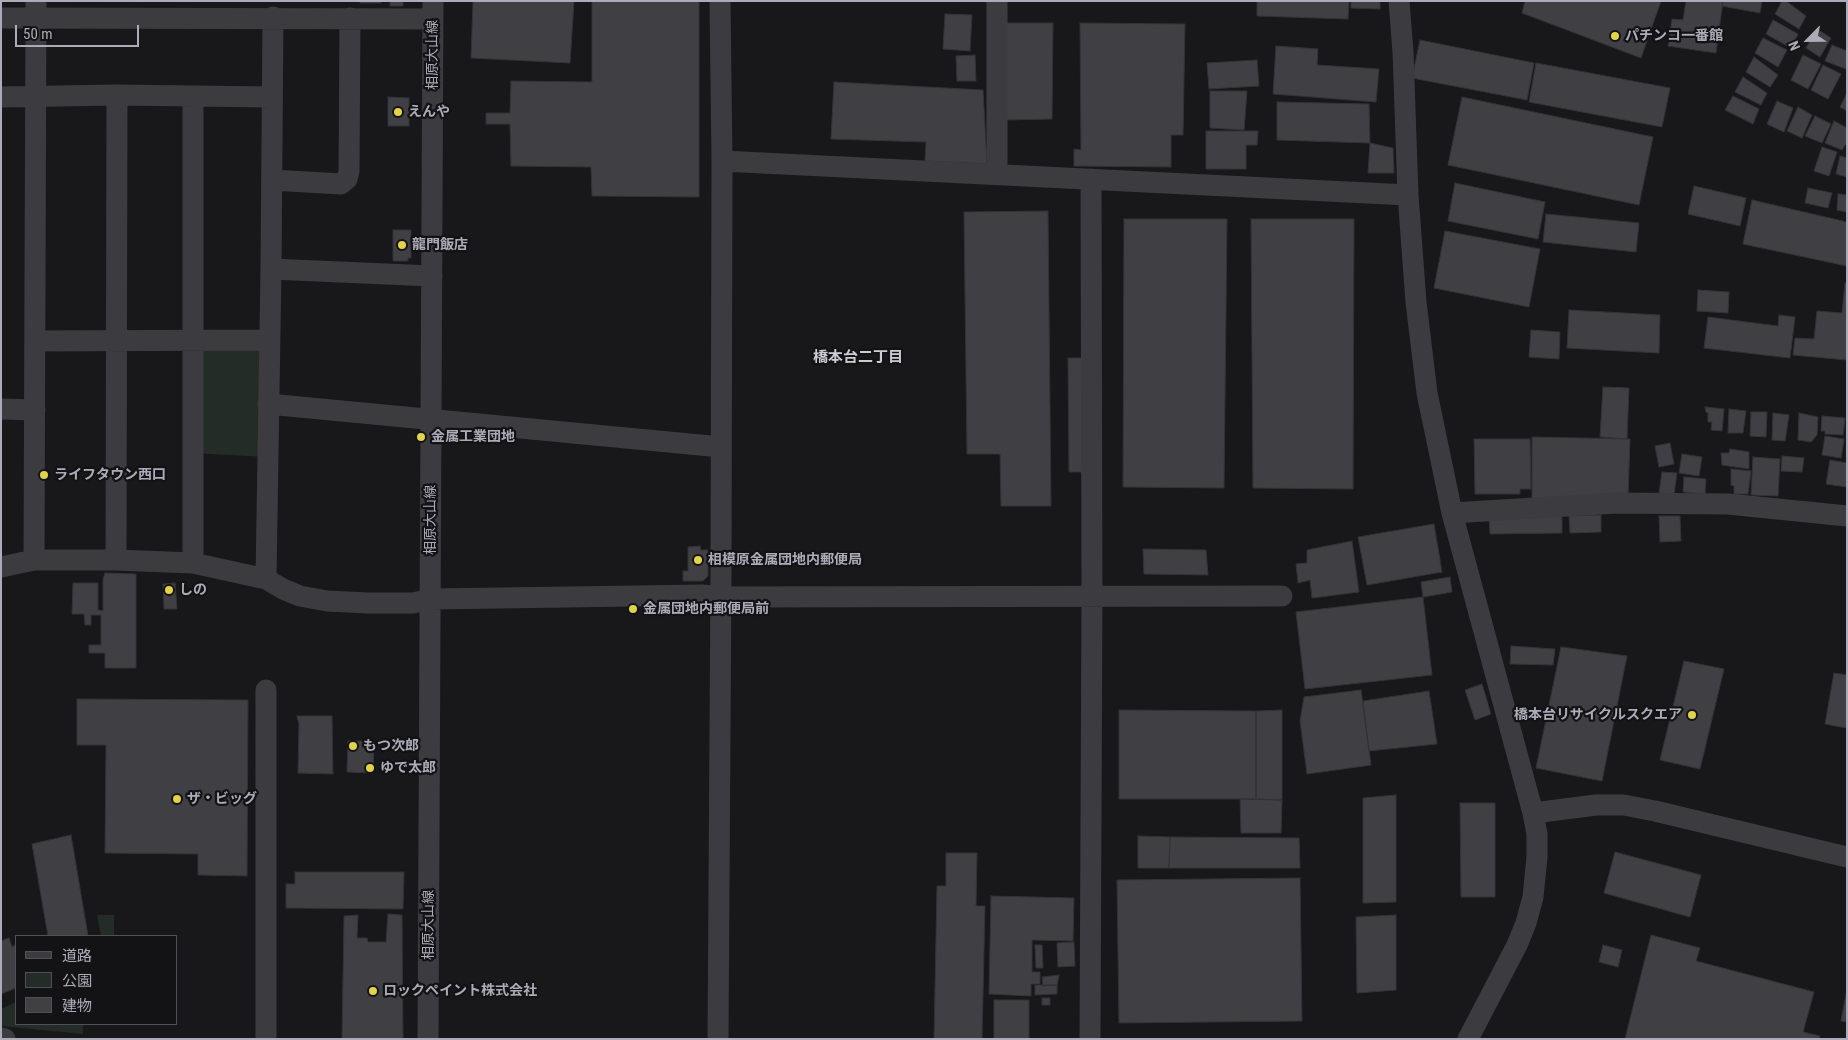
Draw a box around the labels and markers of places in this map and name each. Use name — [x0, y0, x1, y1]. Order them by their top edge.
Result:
place label: パチンコ一番館 — [1625, 28, 1723, 44]
marker: パチンコ一番館 — [1609, 30, 1621, 42]
place label: えんや — [408, 104, 450, 120]
marker: えんや — [392, 106, 404, 118]
place label: 龍門飯店 — [412, 237, 468, 253]
marker: 龍門飯店 — [396, 239, 408, 251]
place label: 金属工業団地 — [431, 429, 515, 445]
marker: 金属工業団地 — [415, 431, 427, 443]
place label: ライフタウン西口 — [54, 467, 166, 483]
marker: ライフタウン西口 — [38, 469, 50, 481]
place label: 相模原金属団地内郵便局 — [708, 552, 862, 568]
marker: 相模原金属団地内郵便局 — [692, 554, 704, 566]
place label: しの — [179, 582, 207, 598]
marker: しの — [163, 584, 175, 596]
place label: 金属団地内郵便局前 — [643, 601, 769, 617]
marker: 金属団地内郵便局前 — [627, 603, 639, 615]
place label: 橋本台リサイクルスクエア — [1514, 707, 1682, 723]
marker: 橋本台リサイクルスクエア — [1686, 709, 1698, 721]
place label: もつ次郎 — [363, 738, 419, 754]
marker: もつ次郎 — [347, 740, 359, 752]
place label: ゆで太郎 — [380, 760, 436, 776]
marker: ゆで太郎 — [364, 762, 376, 774]
place label: ザ・ビッグ — [187, 791, 257, 807]
marker: ザ・ビッグ — [171, 793, 183, 805]
place label: ロックペイント株式会社 — [383, 983, 537, 999]
marker: ロックペイント株式会社 — [367, 985, 379, 997]

